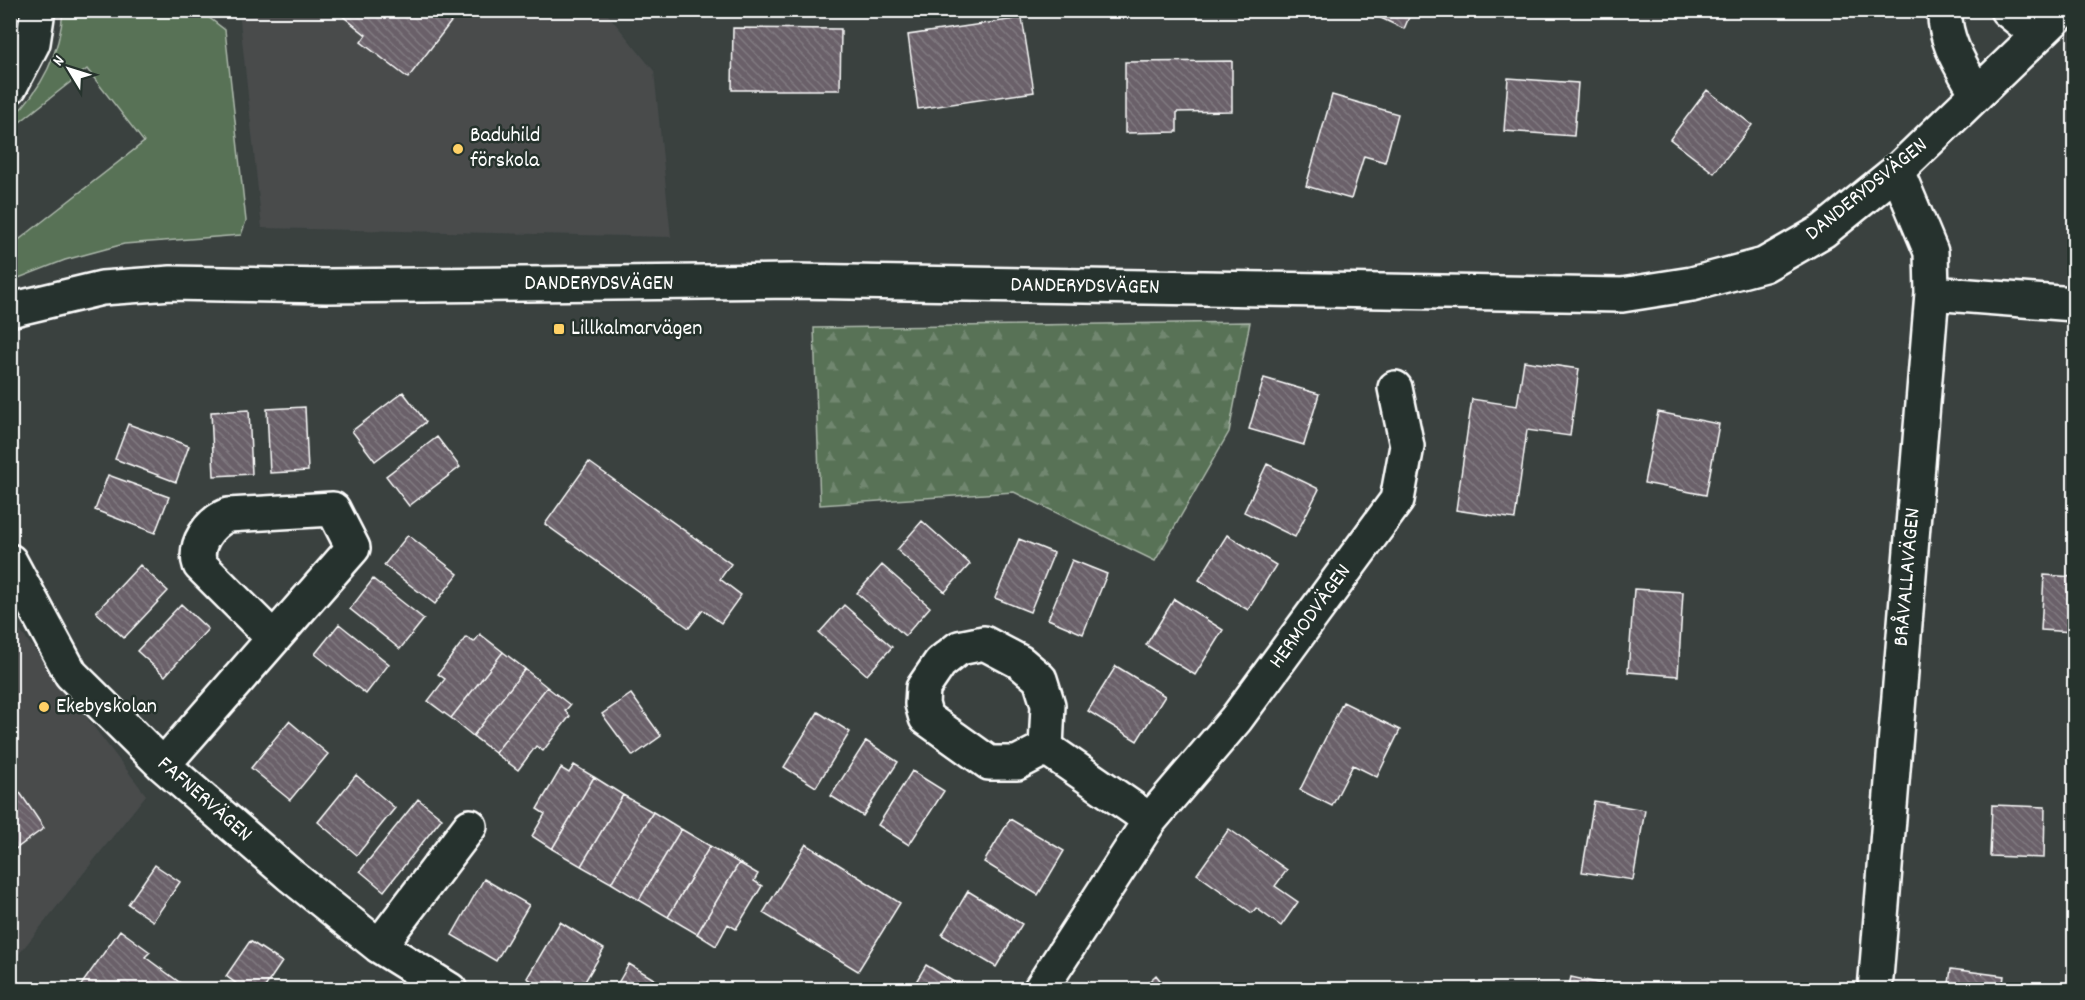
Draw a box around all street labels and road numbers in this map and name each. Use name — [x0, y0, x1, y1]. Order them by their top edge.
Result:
street label: DANDERYDSVÄGEN — [1799, 131, 1935, 249]
street label: DANDERYDSVÄGEN — [524, 269, 674, 300]
street label: DANDERYDSVÄGEN — [1010, 270, 1160, 304]
street label: BRÅVALLAVÄGEN — [1886, 506, 1930, 648]
street label: HERMODVÄGEN — [1262, 558, 1360, 676]
street label: FAFNERVÄGEN — [150, 750, 258, 850]

